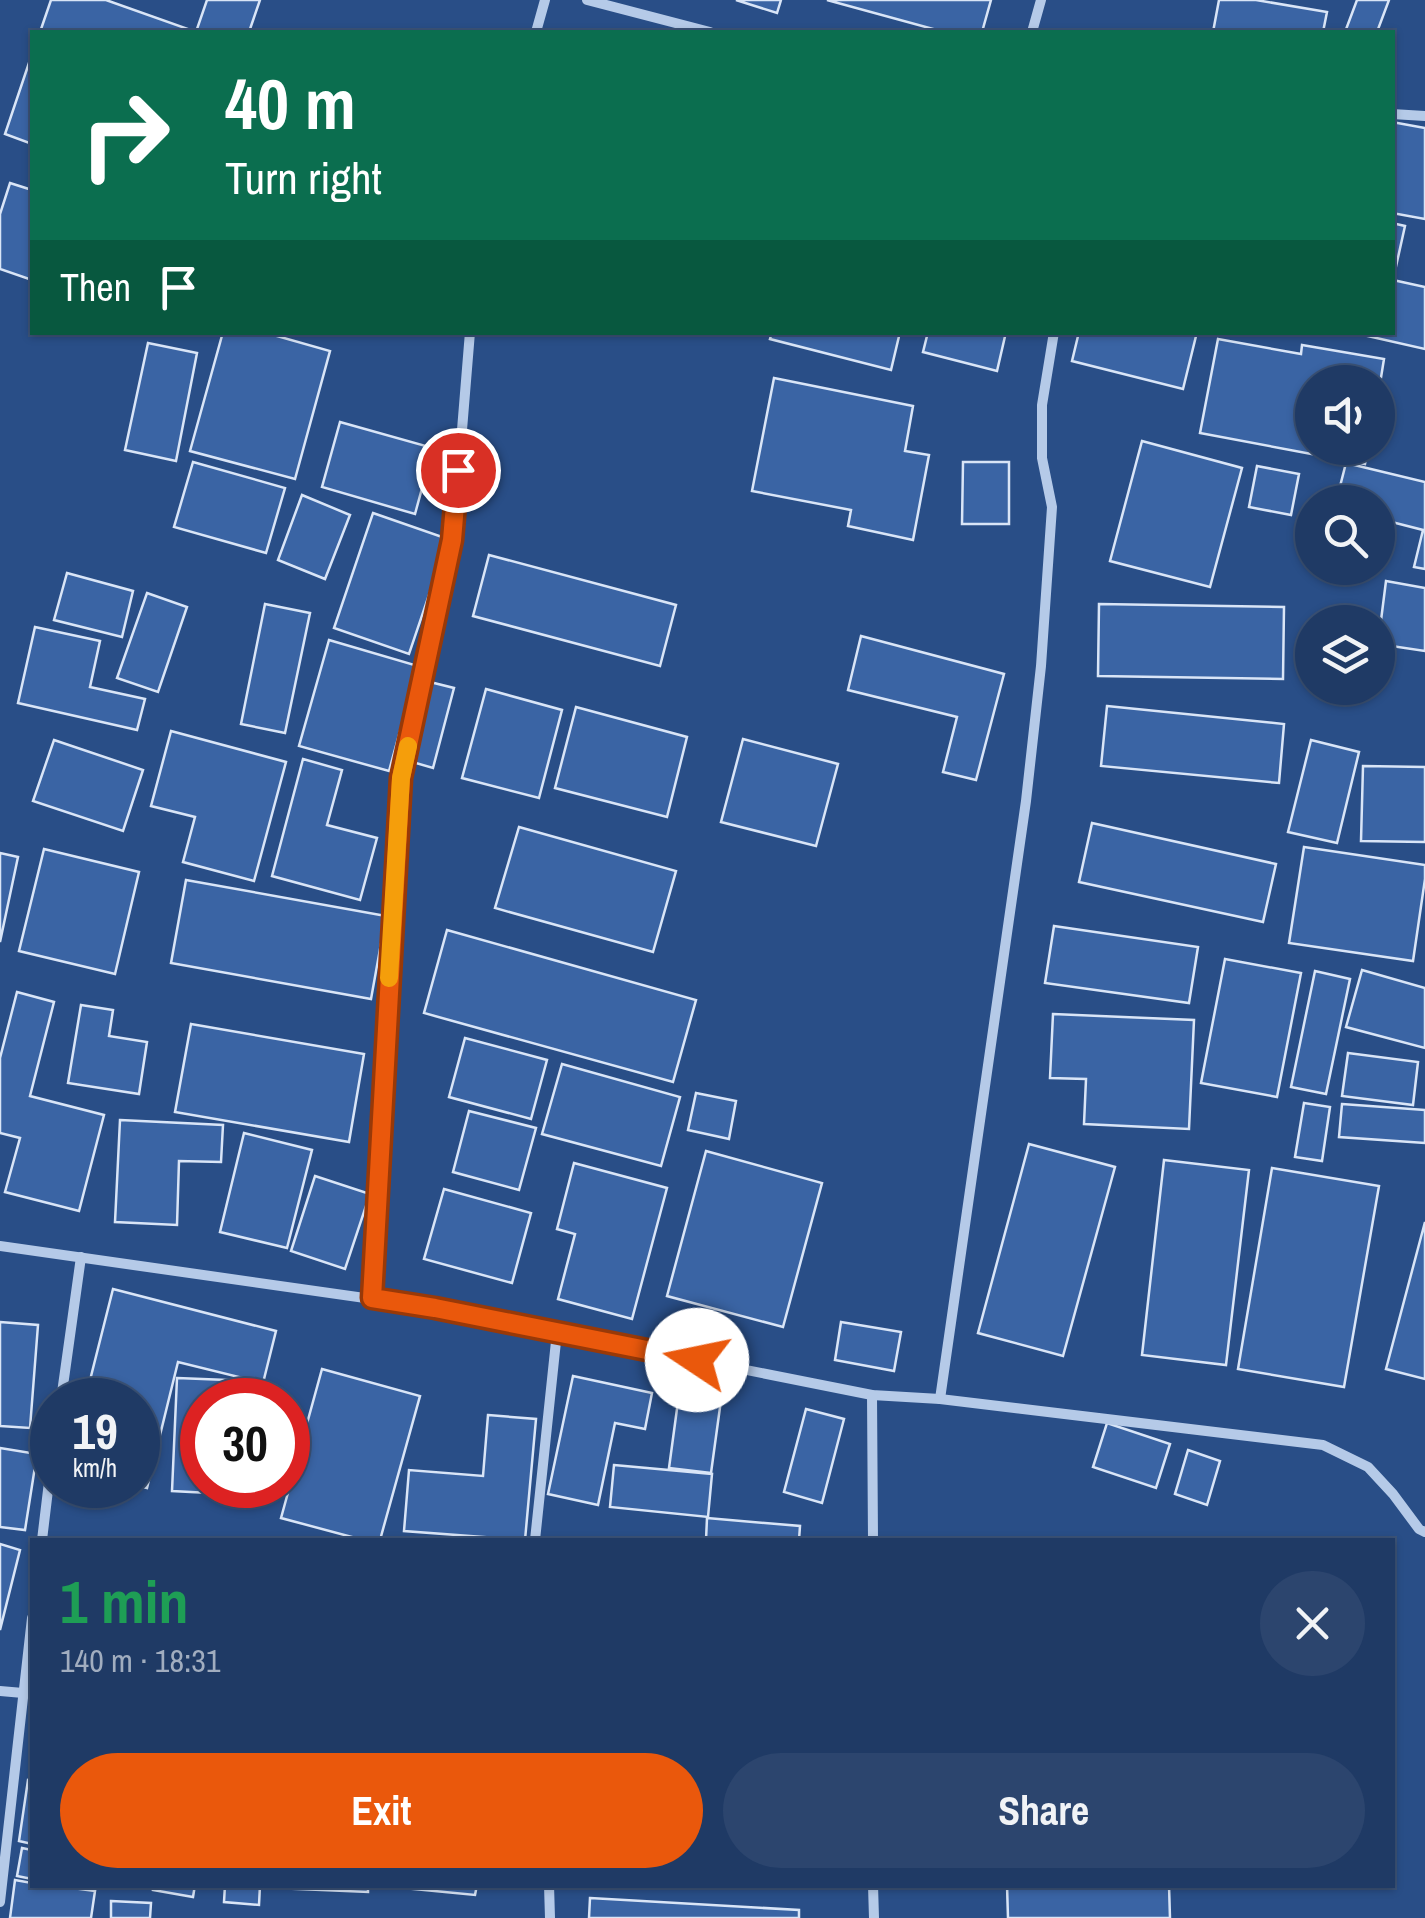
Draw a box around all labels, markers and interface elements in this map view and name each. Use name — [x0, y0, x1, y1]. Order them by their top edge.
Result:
text: 40 m — [225, 57, 356, 151]
icon: right — [60, 70, 190, 200]
text: Turn right — [225, 147, 382, 208]
icon: arrive — [151, 260, 206, 315]
text: Then — [60, 262, 131, 313]
map controls — [1295, 365, 1395, 705]
button: sound — [1295, 365, 1395, 465]
pin — [416, 428, 501, 513]
icon: arrive — [431, 443, 486, 498]
button: search — [1295, 485, 1395, 585]
button: layers — [1295, 605, 1395, 705]
position arrow — [645, 1308, 749, 1412]
speed limit sign: 30 — [180, 1378, 310, 1508]
text: 19 — [72, 1397, 118, 1465]
text: km/h — [73, 1451, 117, 1485]
text: 1 min — [60, 1561, 189, 1642]
button: close — [1260, 1571, 1365, 1676]
text: 140 m · 18:31 — [60, 1639, 220, 1682]
button: Exit — [60, 1753, 703, 1868]
button: Share — [723, 1753, 1365, 1868]

